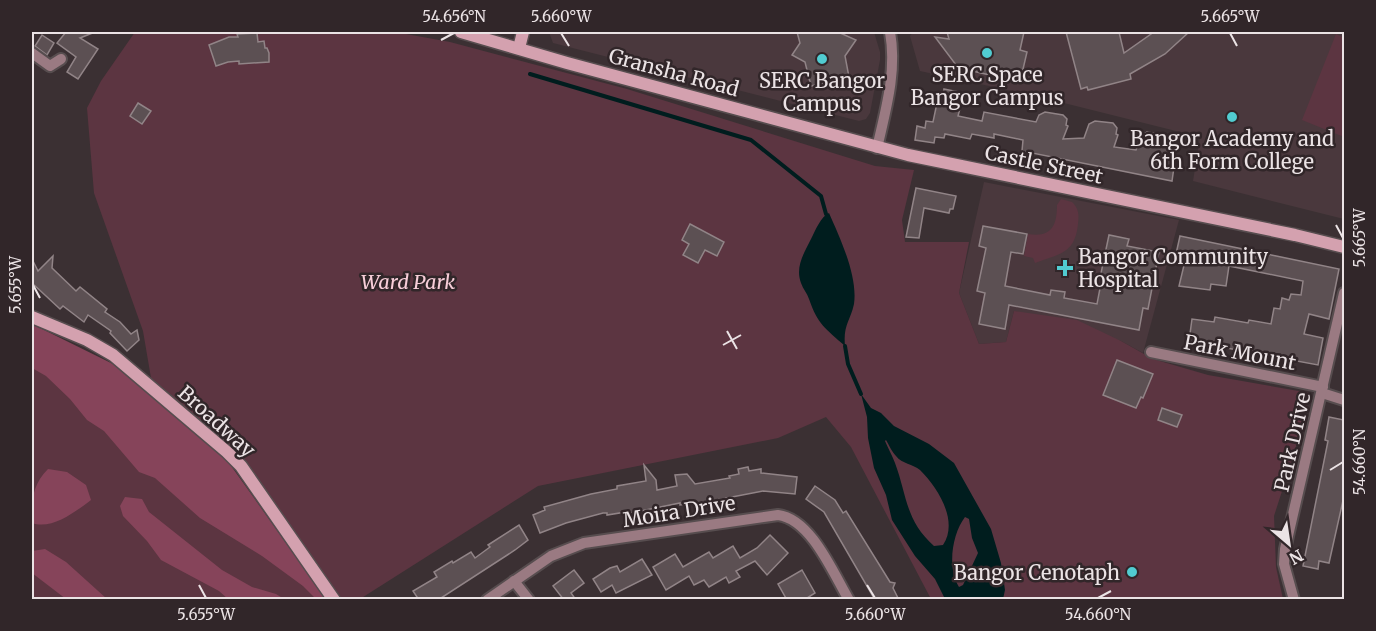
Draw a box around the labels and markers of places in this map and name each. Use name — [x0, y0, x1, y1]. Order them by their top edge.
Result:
marker: SERC Space Bangor Campus — [980, 46, 994, 60]
marker: SERC Bangor Campus — [815, 52, 829, 66]
place label: SERC Space Bangor Campus — [911, 62, 1063, 110]
place label: SERC Bangor Campus — [759, 68, 885, 116]
marker: Bangor Academy and 6th Form College — [1225, 110, 1239, 124]
place label: Bangor Academy and 6th Form College — [1130, 126, 1334, 174]
place label: Bangor Community Hospital — [1078, 244, 1268, 292]
marker: Bangor Community Hospital — [1056, 259, 1074, 277]
place label: Bangor Cenotaph — [953, 560, 1120, 585]
marker: Bangor Cenotaph — [1125, 565, 1139, 579]

